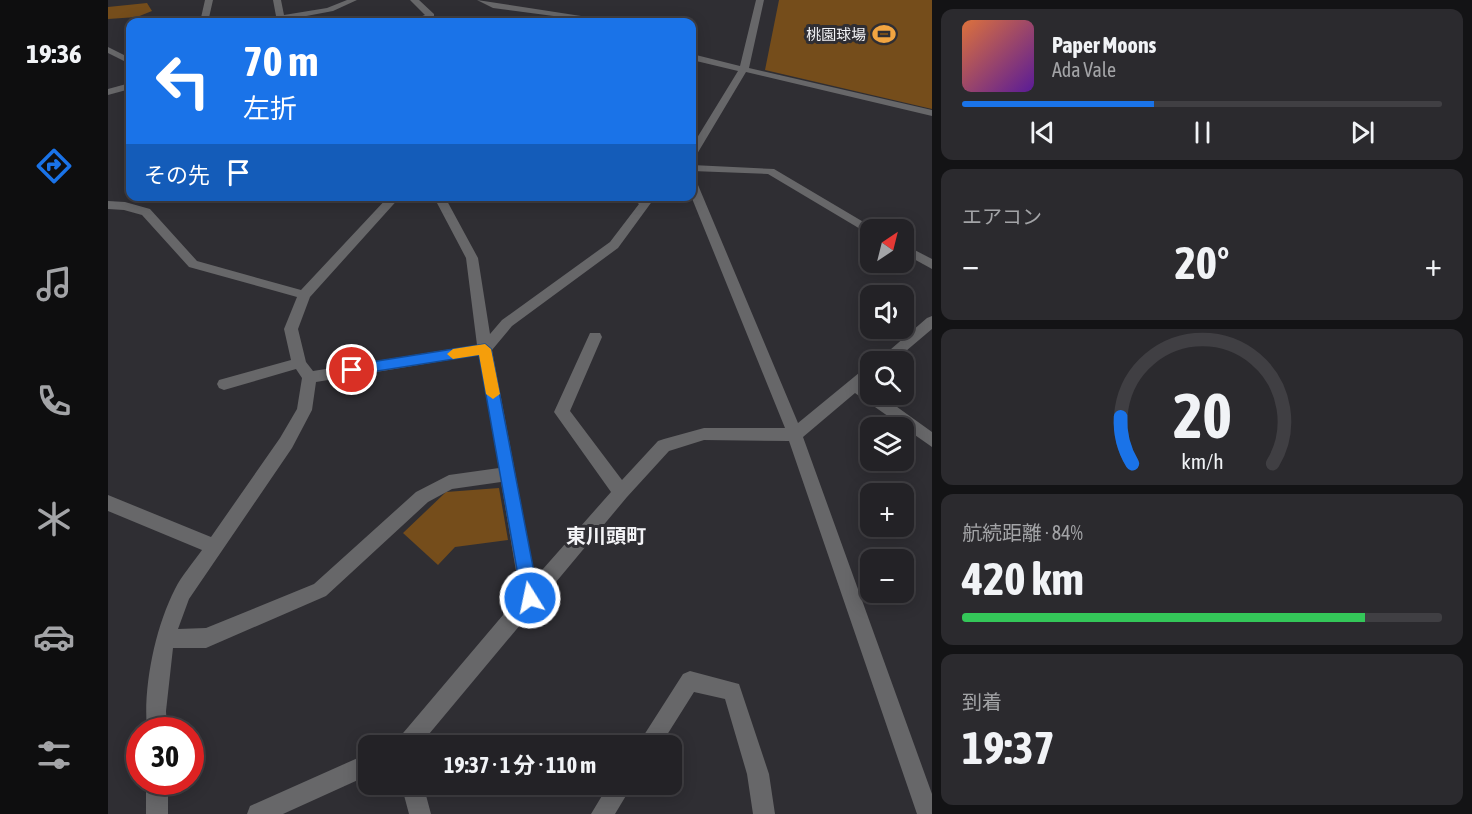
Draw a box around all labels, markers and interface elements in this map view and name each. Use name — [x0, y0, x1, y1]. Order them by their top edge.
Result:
sports icon: 桃園球場 — [871, 21, 897, 47]
place label: 桃園球場 — [806, 26, 866, 43]
text: Paper Moons — [1052, 32, 1156, 58]
text: 70 m — [243, 37, 318, 85]
text: 19:36 — [26, 38, 82, 69]
icon: left — [144, 42, 222, 120]
text: Ada Vale — [1052, 58, 1116, 81]
text: 左折 — [243, 93, 297, 124]
icon: previous — [1026, 116, 1059, 149]
icon: pause — [1186, 116, 1219, 149]
icon: next — [1346, 116, 1379, 149]
icon: directions — [33, 145, 75, 187]
icon: arrive — [222, 156, 255, 189]
text: その先 — [144, 162, 210, 188]
text: エアコン — [962, 205, 1042, 228]
north arrow — [860, 219, 914, 273]
map controls — [860, 219, 914, 603]
text: 20° — [1175, 237, 1229, 289]
text: − — [962, 245, 979, 283]
text: + — [1425, 245, 1442, 283]
icon: music — [33, 263, 75, 305]
button: sound — [860, 285, 914, 339]
pin — [326, 344, 377, 395]
button: search — [860, 351, 914, 405]
icon: arrive — [335, 353, 368, 386]
icon: phone — [33, 380, 75, 422]
text: 20 — [1173, 380, 1231, 451]
button: layers — [860, 417, 914, 471]
text: km/h — [1181, 449, 1223, 474]
button: + — [860, 483, 914, 537]
icon: climate — [33, 498, 75, 540]
text: 航続距離 · 84% — [962, 521, 1083, 544]
district label: 東川頭町 — [566, 524, 646, 547]
button: − — [860, 549, 914, 603]
text: 420 km — [962, 553, 1084, 605]
position arrow — [498, 566, 562, 630]
icon: car — [33, 616, 75, 658]
text: 到着 — [962, 690, 1002, 713]
speed limit sign: 30 — [126, 717, 204, 795]
text: 19:37 — [962, 722, 1055, 774]
icon: filters — [33, 734, 75, 776]
text: 19:37 · 1 分 · 110 m — [444, 752, 596, 778]

